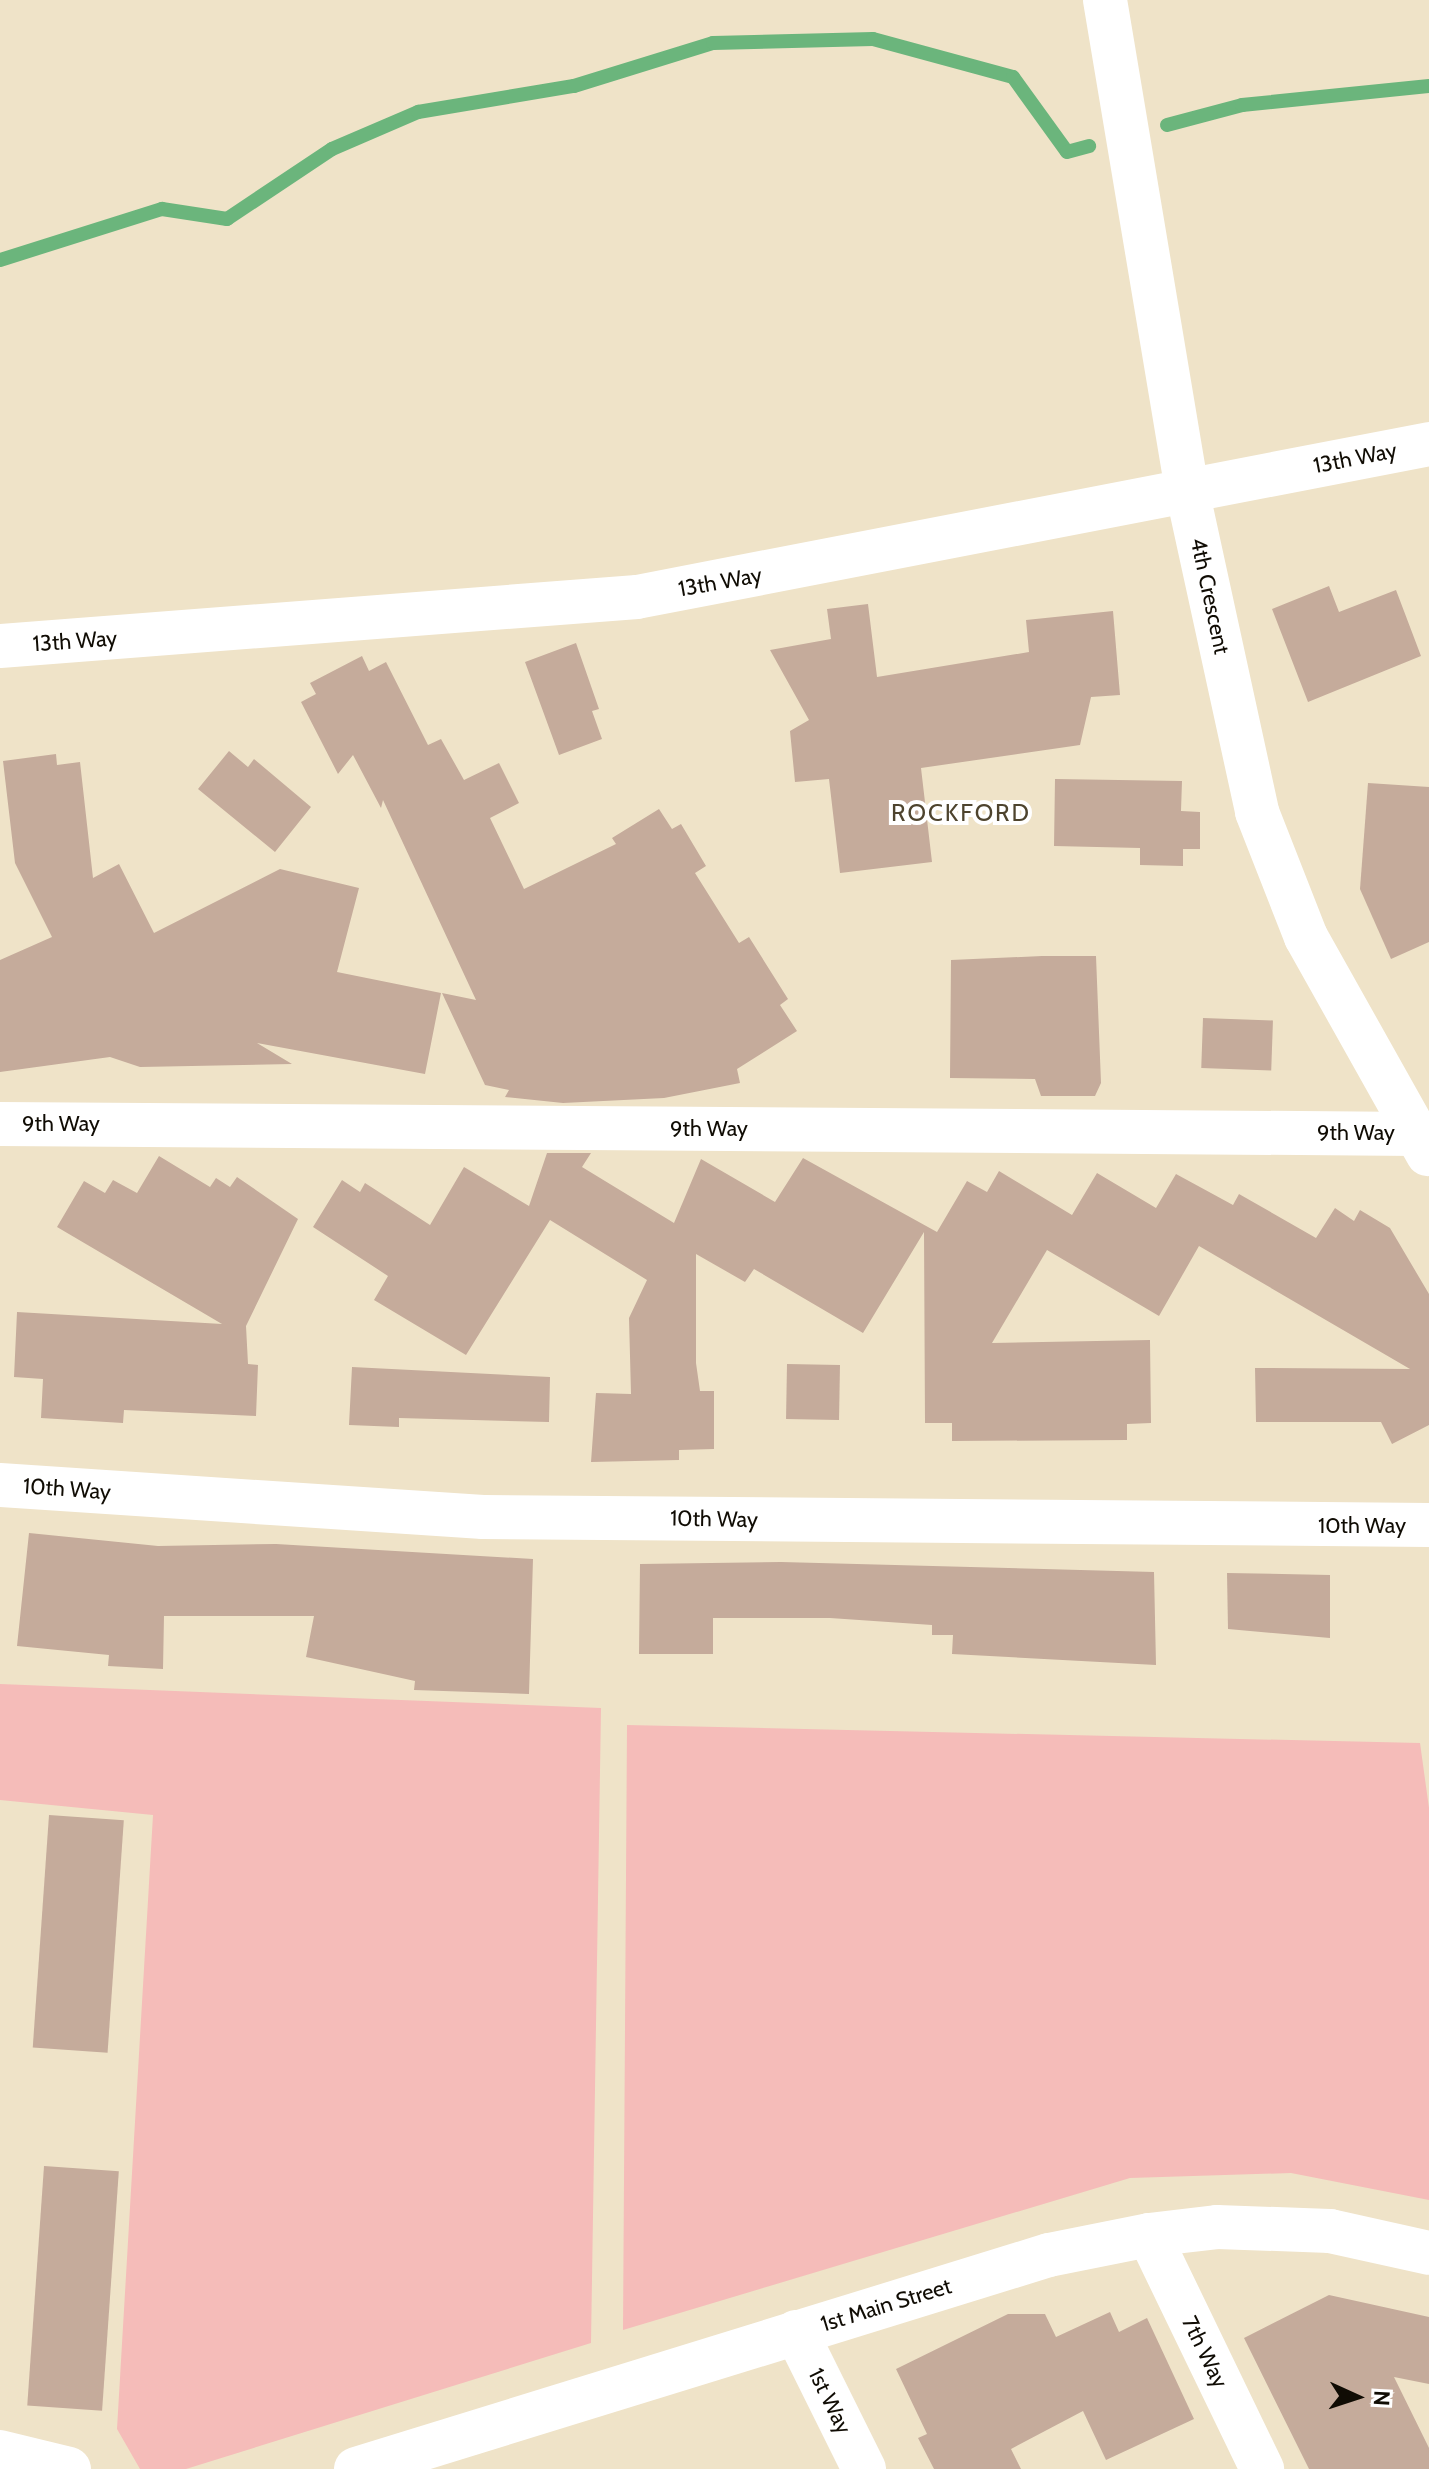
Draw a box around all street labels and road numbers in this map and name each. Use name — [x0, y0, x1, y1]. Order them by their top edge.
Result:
street label: 13th Way — [1311, 437, 1399, 479]
street label: 4th Crescent — [1185, 536, 1235, 656]
street label: 13th Way — [676, 562, 764, 602]
street label: 13th Way — [32, 625, 118, 657]
street label: 9th Way — [22, 1111, 100, 1137]
street label: 9th Way — [670, 1116, 748, 1142]
street label: 9th Way — [1317, 1120, 1395, 1146]
street label: 10th Way — [22, 1473, 112, 1505]
street label: 10th Way — [670, 1505, 758, 1533]
street label: 10th Way — [1318, 1513, 1406, 1539]
street label: 1st Main Street — [817, 2273, 955, 2337]
street label: 7th Way — [1176, 2312, 1234, 2392]
street label: 1st Way — [803, 2364, 857, 2438]

